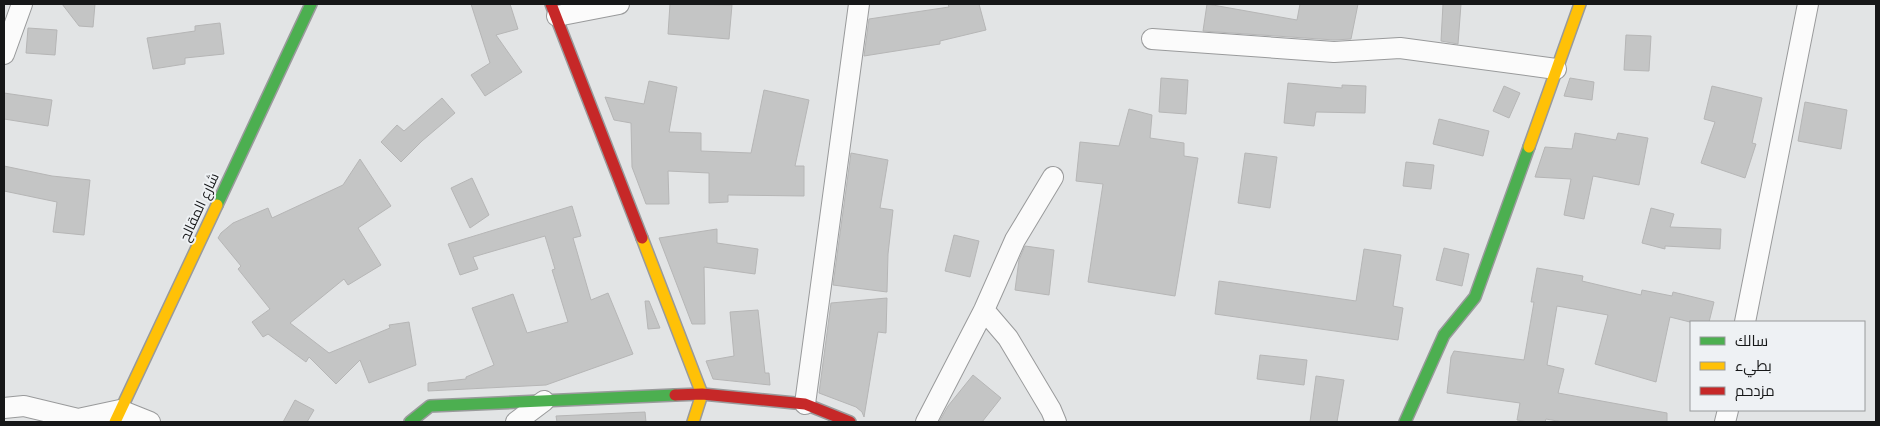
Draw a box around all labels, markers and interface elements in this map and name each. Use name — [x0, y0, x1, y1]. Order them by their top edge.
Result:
street label: شارع المقالح — [175, 170, 223, 244]
legend — [1690, 321, 1865, 411]
text: سالك — [1735, 331, 1768, 351]
text: بطيء — [1735, 356, 1772, 378]
text: مزدحم — [1735, 381, 1775, 401]

